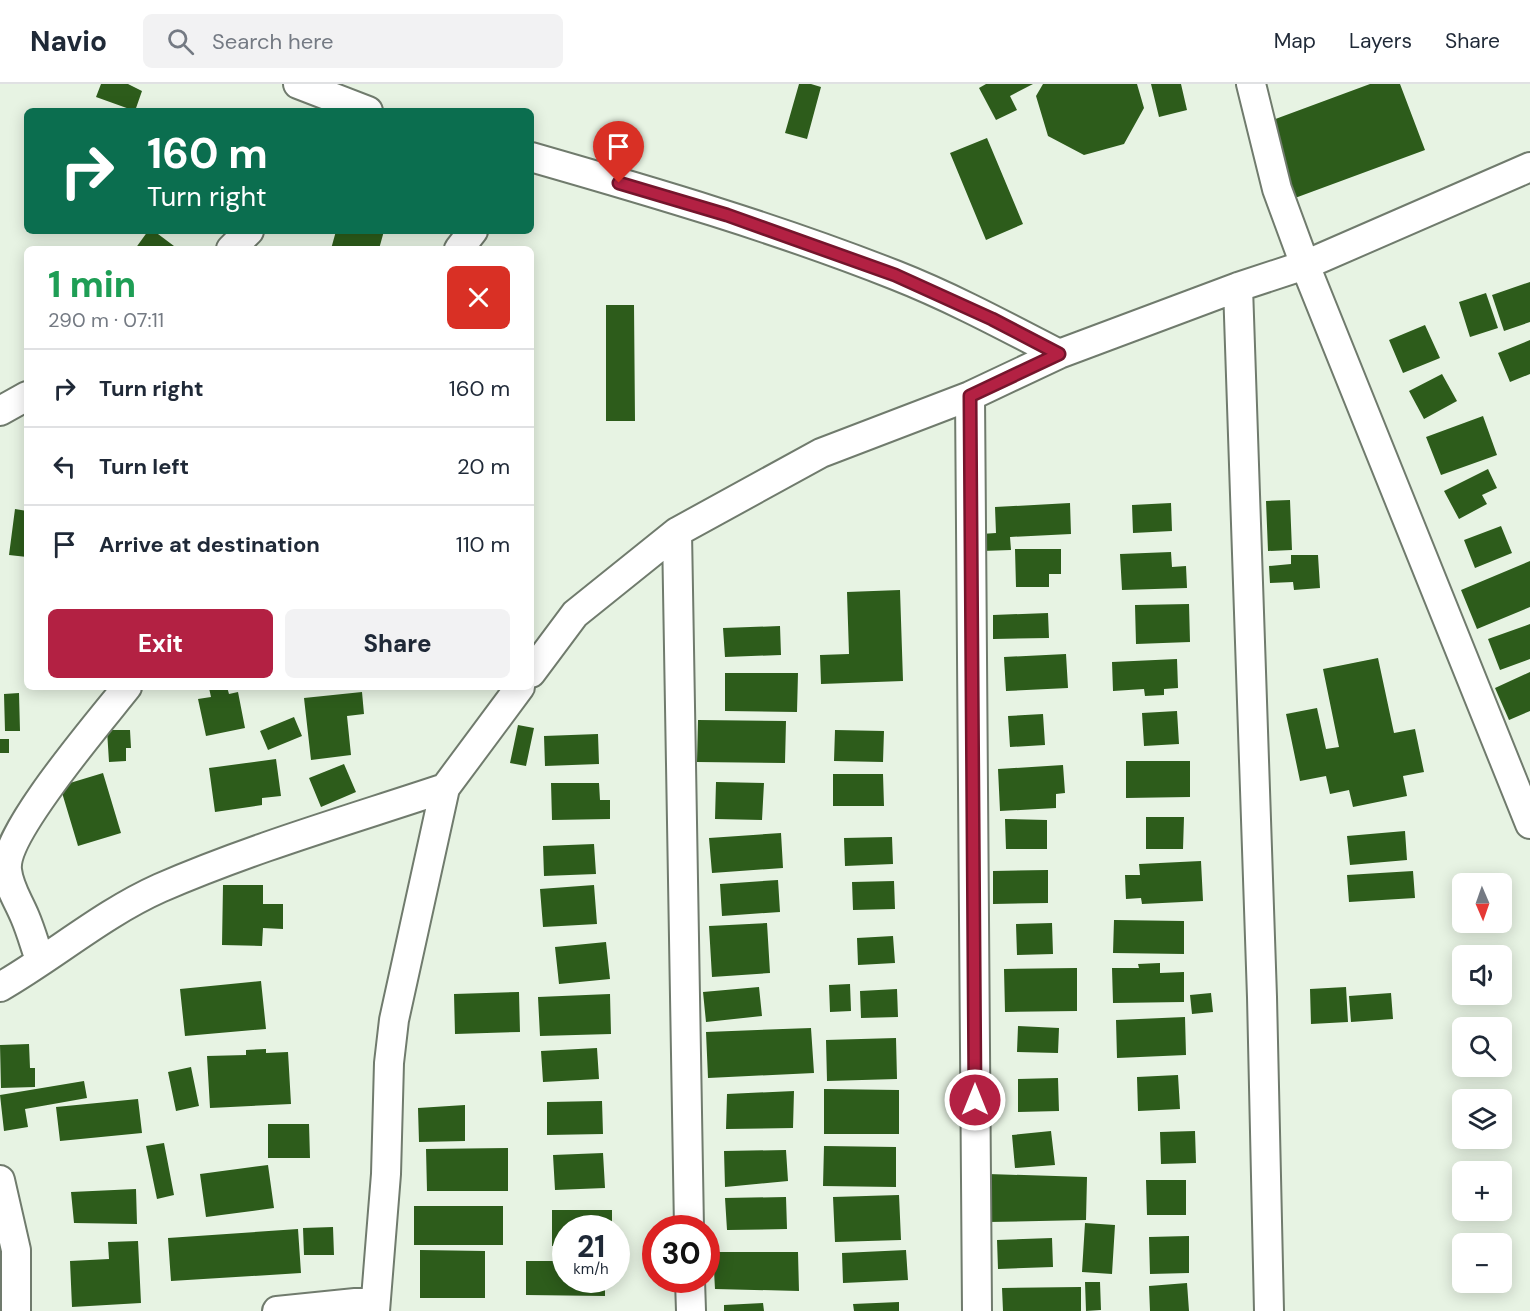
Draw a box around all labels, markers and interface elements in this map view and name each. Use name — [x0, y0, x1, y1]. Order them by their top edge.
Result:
search box — [143, 14, 563, 68]
text: Navio — [30, 23, 107, 60]
icon: search — [164, 25, 197, 58]
text: Search here — [212, 27, 333, 56]
text: Map — [1274, 27, 1316, 55]
text: Layers — [1349, 27, 1412, 55]
text: Share — [1445, 27, 1500, 55]
pin — [593, 121, 644, 183]
text: 160 m — [147, 126, 268, 181]
icon: arrive — [602, 130, 635, 163]
icon: right — [48, 132, 126, 210]
text: Turn right — [147, 179, 267, 214]
text: 1 min — [48, 261, 136, 308]
button: close — [447, 266, 510, 329]
text: 290 m · 07:11 — [48, 307, 164, 333]
icon: right — [48, 372, 81, 405]
text: Turn right — [99, 374, 204, 403]
text: 160 m — [449, 374, 510, 403]
icon: left — [48, 450, 81, 483]
text: Turn left — [99, 452, 189, 481]
text: 20 m — [457, 452, 510, 481]
icon: arrive — [48, 528, 81, 561]
text: Arrive at destination — [99, 530, 320, 559]
text: 110 m — [456, 530, 510, 559]
button: Exit — [48, 609, 273, 678]
button: Share — [285, 609, 510, 678]
north arrow — [1452, 873, 1512, 933]
map controls — [1452, 873, 1512, 1293]
button: sound — [1452, 945, 1512, 1005]
button: search — [1452, 1017, 1512, 1077]
position arrow — [943, 1068, 1007, 1132]
button: layers — [1452, 1089, 1512, 1149]
button: + — [1452, 1161, 1512, 1221]
speed limit sign: 30 — [642, 1215, 720, 1293]
text: 21 — [577, 1227, 605, 1266]
button: − — [1452, 1233, 1512, 1293]
text: km/h — [573, 1259, 609, 1279]

